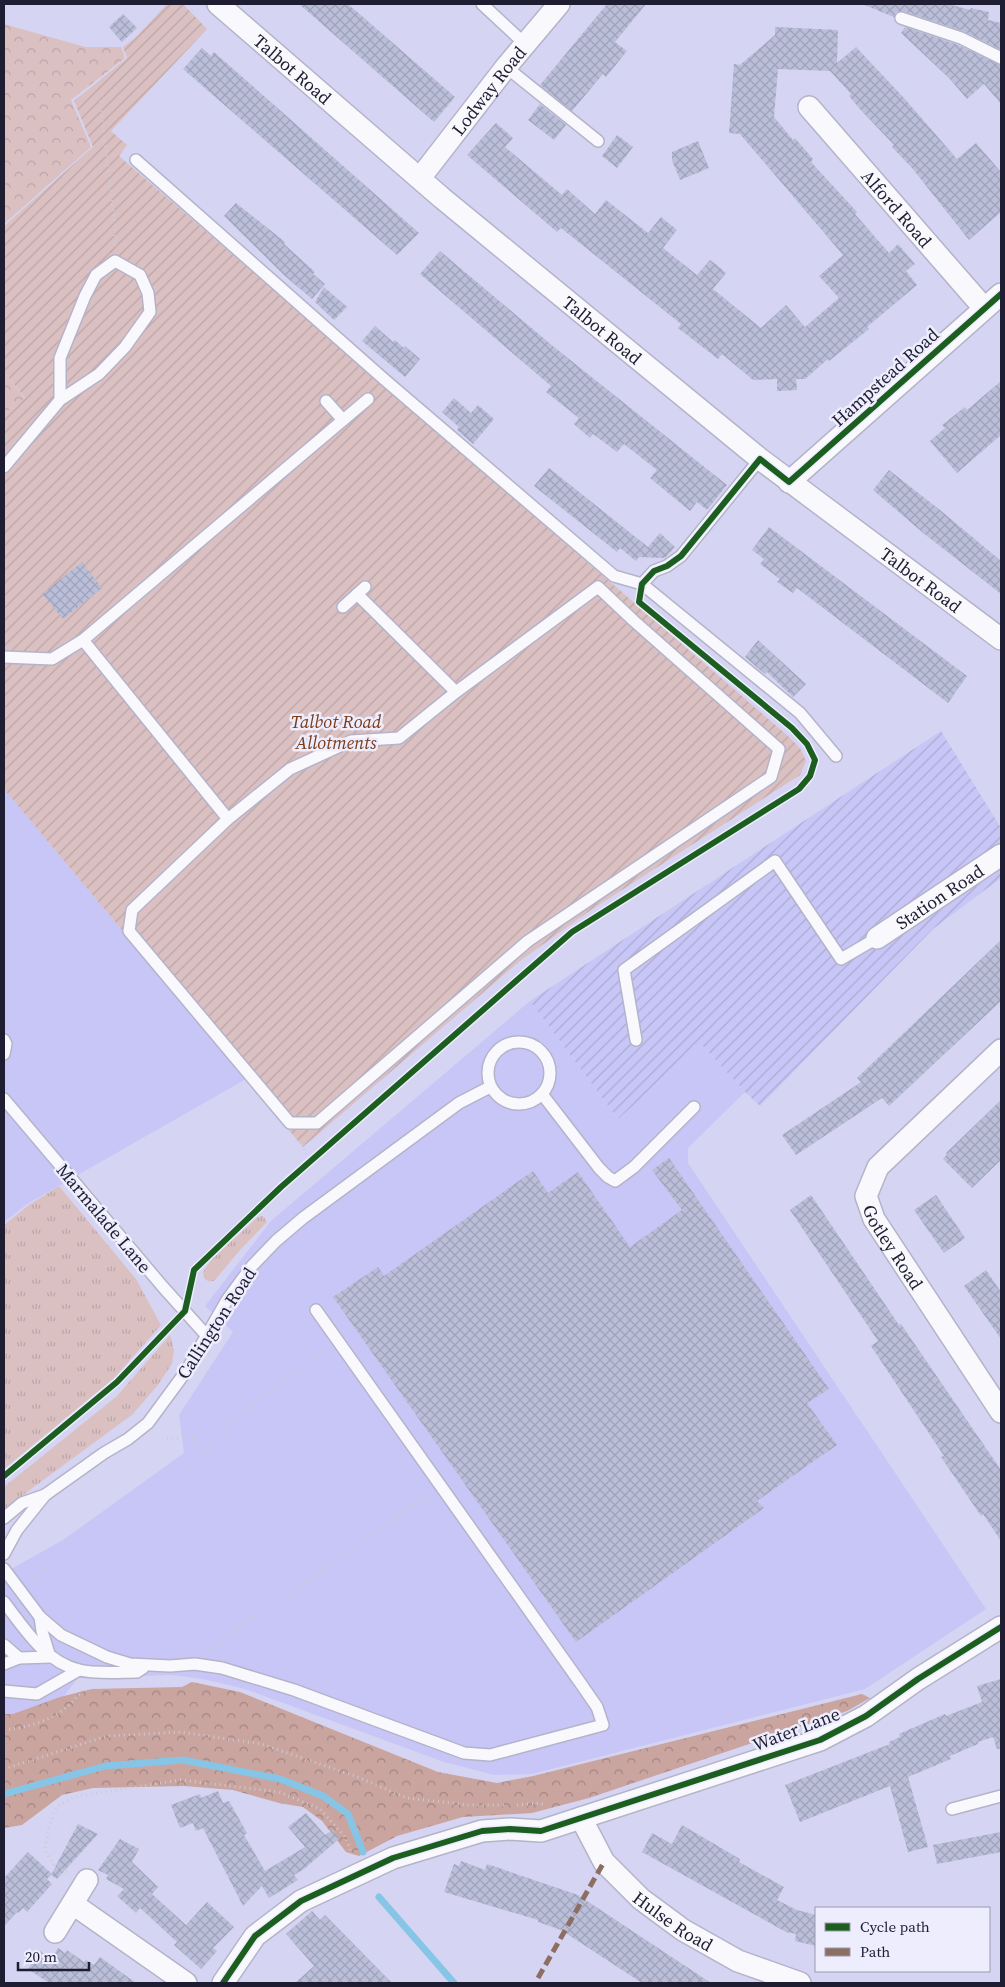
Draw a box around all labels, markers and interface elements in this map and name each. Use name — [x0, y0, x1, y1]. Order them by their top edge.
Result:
street label: Talbot Road — [248, 28, 337, 110]
street label: Lodway Road — [445, 40, 531, 140]
street label: Alford Road — [856, 164, 938, 252]
street label: Talbot Road — [558, 290, 647, 370]
street label: Hampstead Road — [826, 322, 944, 432]
street label: Talbot Road — [875, 541, 967, 618]
park label: Talbot Road Allotments — [291, 709, 382, 755]
street label: Station Road — [890, 858, 988, 935]
street label: Marmalade Lane — [51, 1158, 157, 1278]
street label: Gotley Road — [857, 1201, 929, 1294]
street label: Callington Road — [171, 1262, 261, 1384]
street label: Water Lane — [749, 1701, 843, 1757]
street label: Hulse Road — [628, 1885, 718, 1957]
legend — [815, 1907, 990, 1972]
text: Cycle path — [860, 1916, 930, 1937]
scale bar — [18, 1940, 89, 1972]
text: Path — [860, 1941, 890, 1962]
text: 20 m — [25, 1946, 57, 1967]

